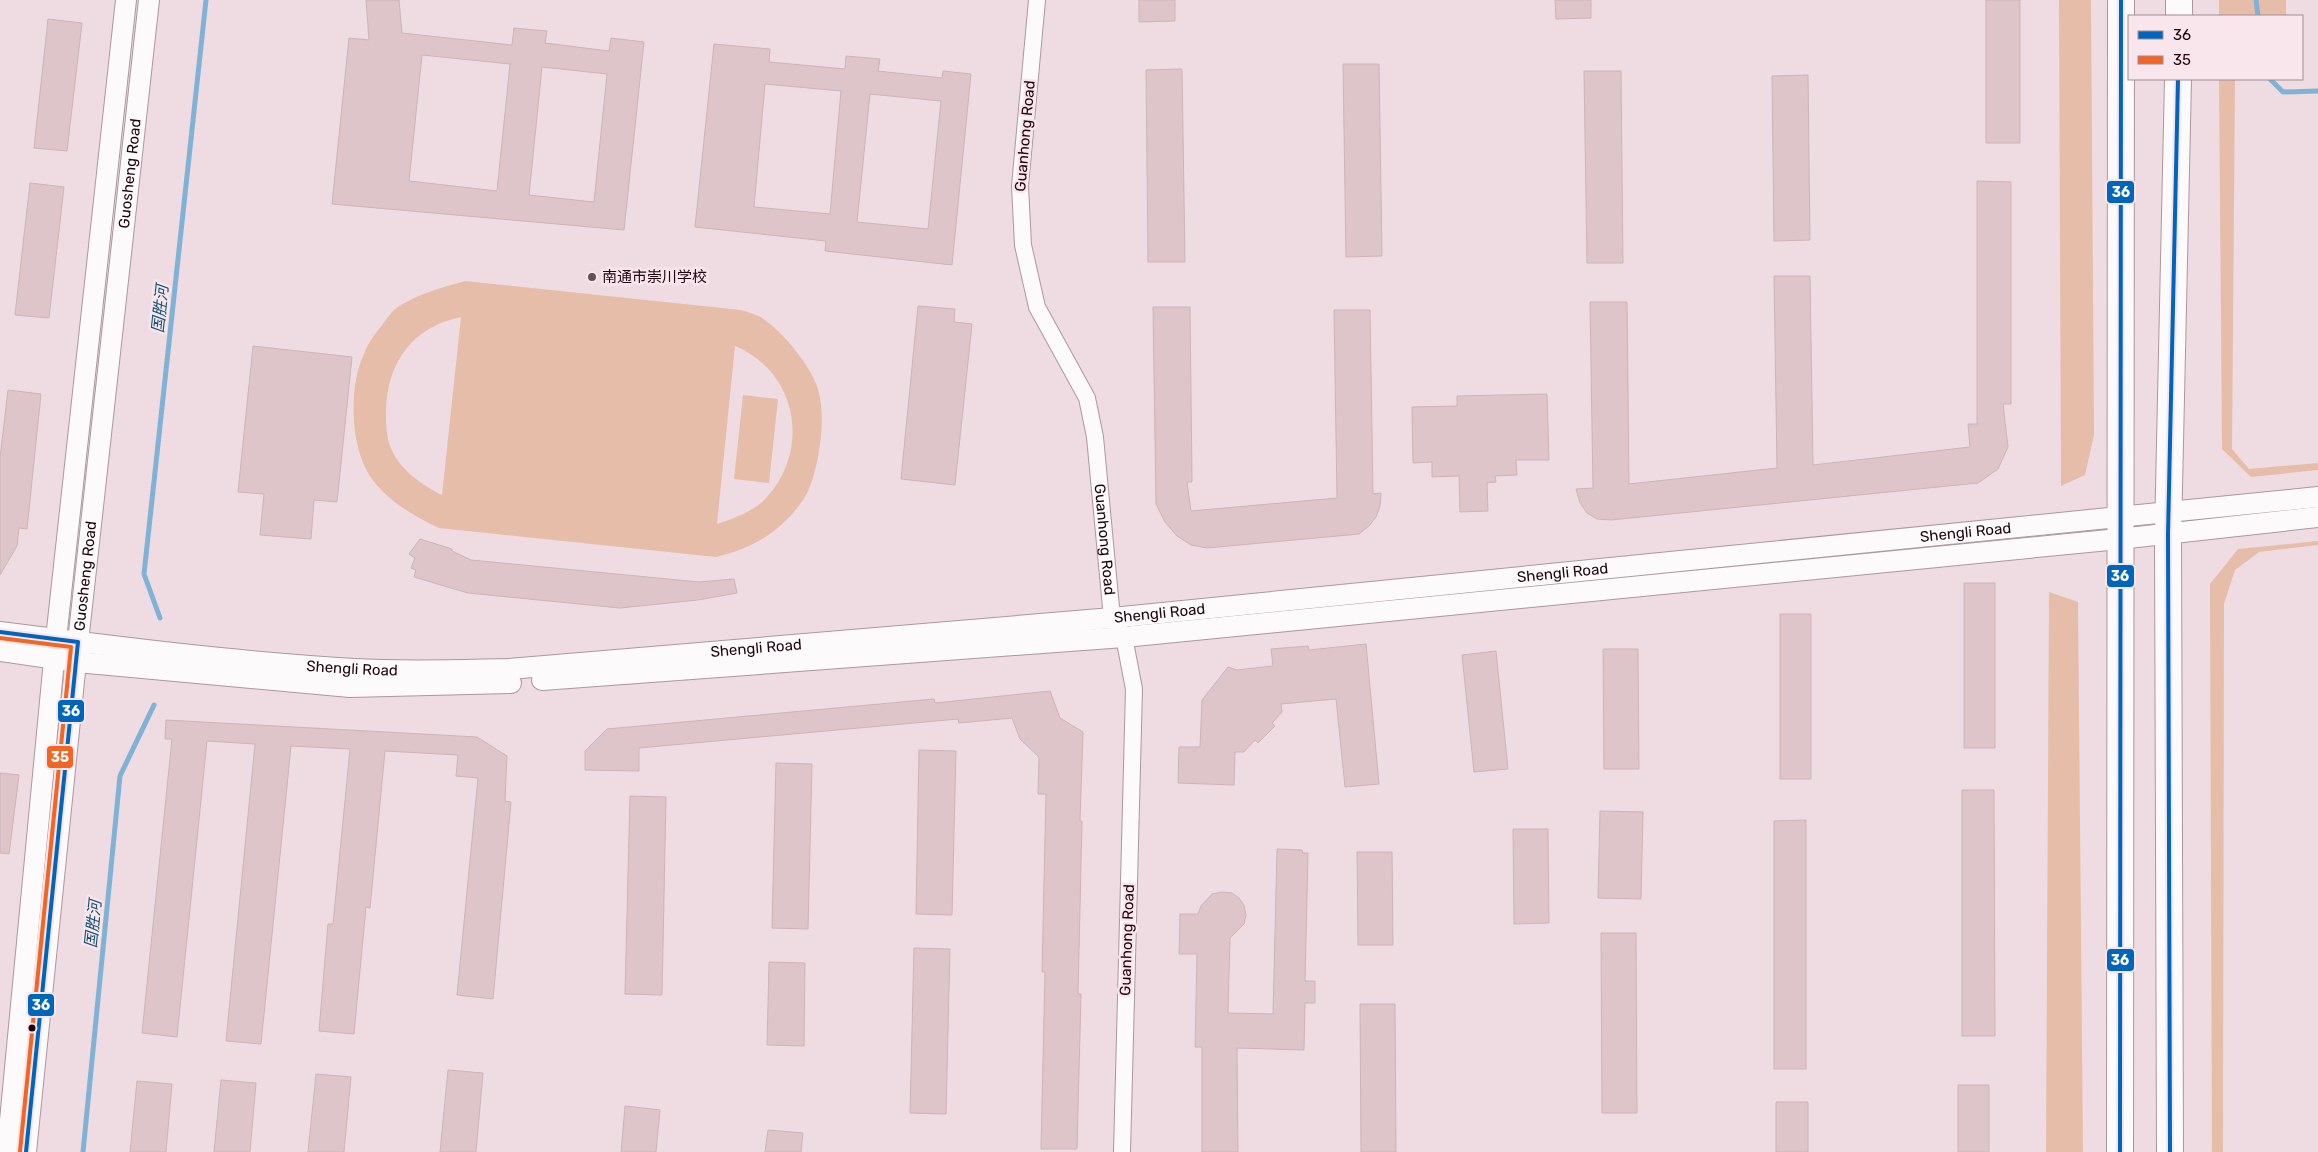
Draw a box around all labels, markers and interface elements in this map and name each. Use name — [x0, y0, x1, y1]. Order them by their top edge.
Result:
legend — [2128, 15, 2303, 80]
text: 36 — [2173, 26, 2191, 44]
text: 35 — [2173, 51, 2191, 69]
street label: Guanhong Road — [1011, 80, 1039, 192]
street label: Guosheng Road — [115, 118, 145, 229]
line badge: 36 — [2106, 180, 2135, 204]
text: 36 — [2112, 184, 2130, 201]
place label: 南通市崇川学校 — [602, 268, 707, 286]
marker: 南通市崇川学校 — [586, 271, 598, 283]
water label: 国胜河 — [148, 281, 172, 334]
street label: Guanhong Road — [1090, 483, 1119, 596]
street label: Shengli Road — [1919, 519, 2012, 546]
street label: Guosheng Road — [70, 520, 100, 632]
street label: Shengli Road — [1516, 559, 1609, 586]
line badge: 36 — [2106, 564, 2135, 588]
text: 36 — [2111, 568, 2129, 585]
street label: Shengli Road — [1113, 600, 1206, 627]
street label: Shengli Road — [710, 635, 802, 661]
street label: Shengli Road — [306, 657, 398, 679]
line badge: 36 — [57, 699, 85, 723]
text: 36 — [62, 703, 80, 720]
line badge: 35 — [46, 745, 74, 769]
text: 35 — [51, 749, 69, 766]
street label: Guanhong Road — [1116, 884, 1138, 996]
water label: 国胜河 — [81, 896, 105, 949]
line badge: 36 — [2106, 948, 2135, 972]
text: 36 — [2111, 952, 2129, 969]
line badge: 36 — [27, 993, 55, 1017]
text: 36 — [32, 997, 50, 1014]
unlabelled marker — [27, 1023, 37, 1033]

